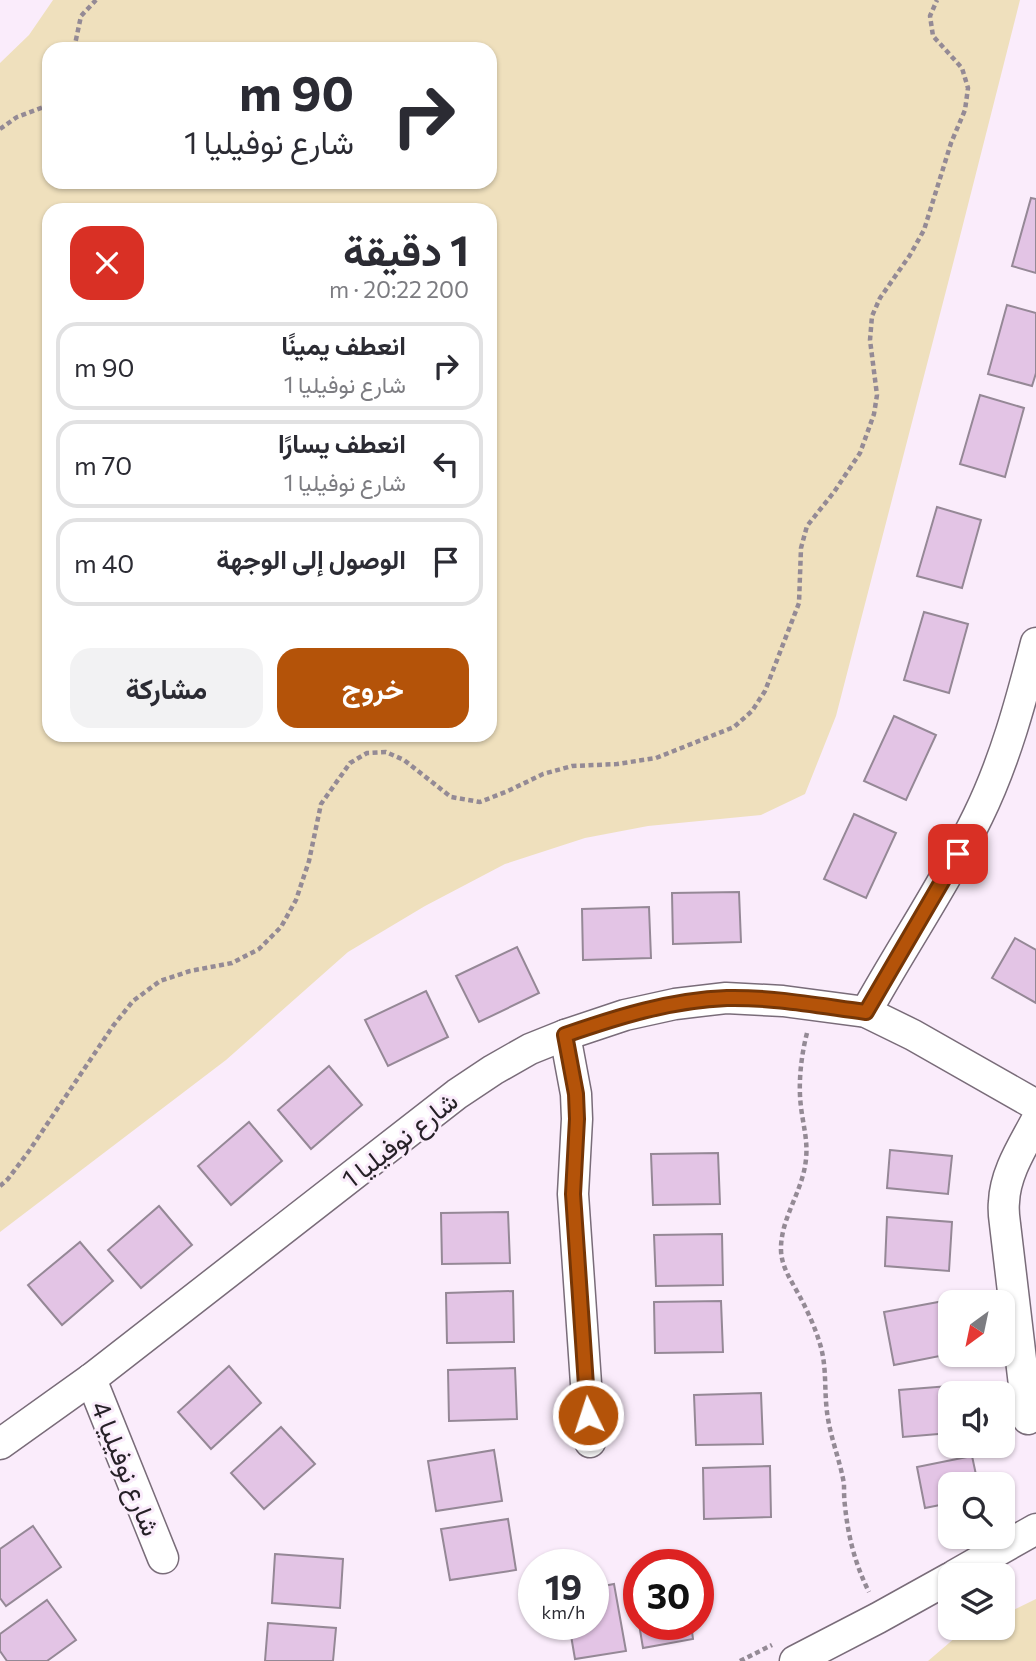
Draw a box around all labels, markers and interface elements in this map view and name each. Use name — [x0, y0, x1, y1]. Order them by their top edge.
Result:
text: 90 m — [239, 61, 354, 121]
icon: right — [378, 70, 469, 161]
text: شارع نوفيليا 1 — [184, 121, 354, 161]
text: 1 دقيقة — [343, 223, 469, 275]
button: close — [70, 226, 144, 300]
text: 200 m · 20:22 — [329, 275, 469, 303]
text: انعطف يمينًا — [281, 329, 406, 360]
icon: right — [427, 347, 465, 385]
text: 90 m — [74, 351, 134, 382]
text: شارع نوفيليا 1 — [284, 370, 406, 398]
text: انعطف يسارًا — [278, 427, 406, 458]
icon: left — [427, 445, 465, 483]
text: 70 m — [74, 449, 132, 480]
text: شارع نوفيليا 1 — [284, 468, 406, 496]
text: الوصول إلى الوجهة — [216, 543, 406, 574]
icon: arrive — [427, 543, 465, 581]
text: 40 m — [74, 547, 134, 578]
button: مشاركة — [70, 648, 263, 728]
button: خروج — [277, 648, 469, 728]
pin — [928, 824, 988, 884]
icon: arrive — [939, 835, 977, 873]
street label: شارع نوفيليا 1 — [335, 1084, 465, 1197]
north arrow — [938, 1290, 1015, 1367]
map controls — [938, 1290, 1015, 1640]
position arrow — [551, 1378, 625, 1452]
button: sound — [938, 1381, 1015, 1458]
street label: شارع نوفيليا 4 — [82, 1396, 168, 1541]
button: search — [938, 1472, 1015, 1549]
speed limit sign: 30 — [623, 1549, 714, 1640]
button: layers — [938, 1563, 1015, 1640]
text: 19 — [545, 1564, 582, 1607]
text: km/h — [542, 1601, 585, 1623]

